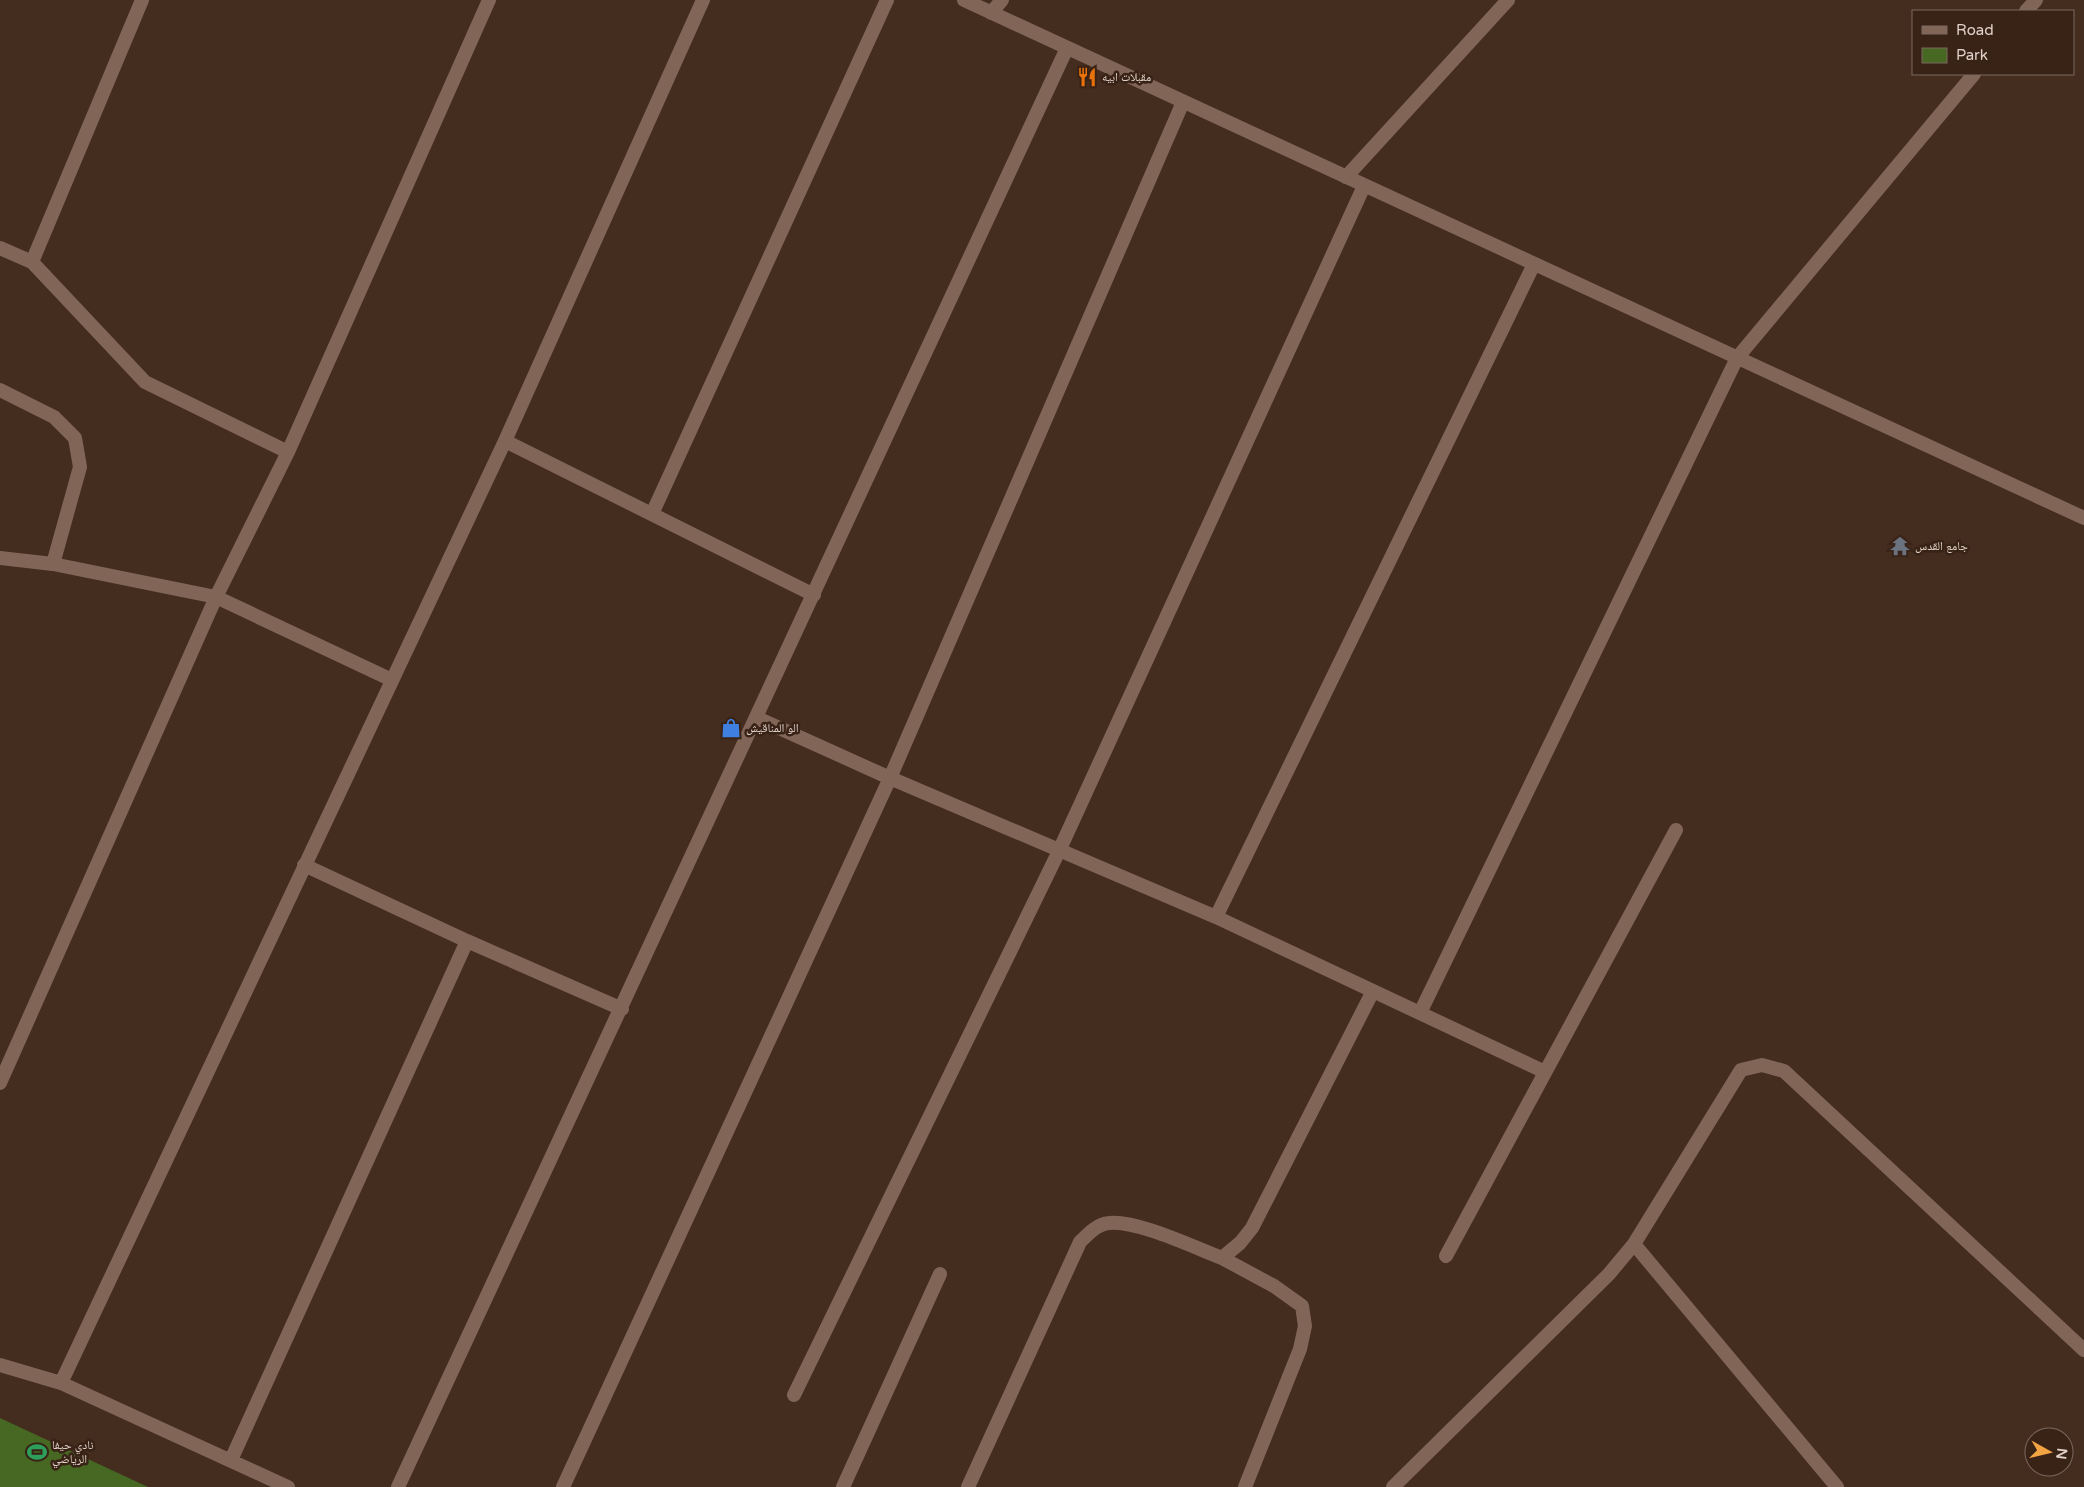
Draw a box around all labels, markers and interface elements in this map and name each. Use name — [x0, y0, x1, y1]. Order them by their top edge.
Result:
legend — [1912, 10, 2074, 75]
text: Road — [1956, 21, 1994, 39]
text: Park — [1956, 46, 1988, 64]
restaurant icon: مقبلات ابيه — [1076, 66, 1098, 88]
place label: مقبلات ابيه — [1102, 70, 1151, 84]
temple icon: جامع القدس — [1889, 535, 1911, 557]
place label: جامع القدس — [1915, 539, 1968, 553]
shop icon: الو المناقيش — [720, 717, 742, 739]
place label: الو المناقيش — [746, 721, 799, 735]
north arrow — [2024, 1427, 2074, 1477]
place label: نادي حيفا الرياضي — [52, 1438, 93, 1469]
sports icon: نادي حيفا الرياضي — [26, 1441, 48, 1463]
text: N — [2052, 1447, 2071, 1460]

